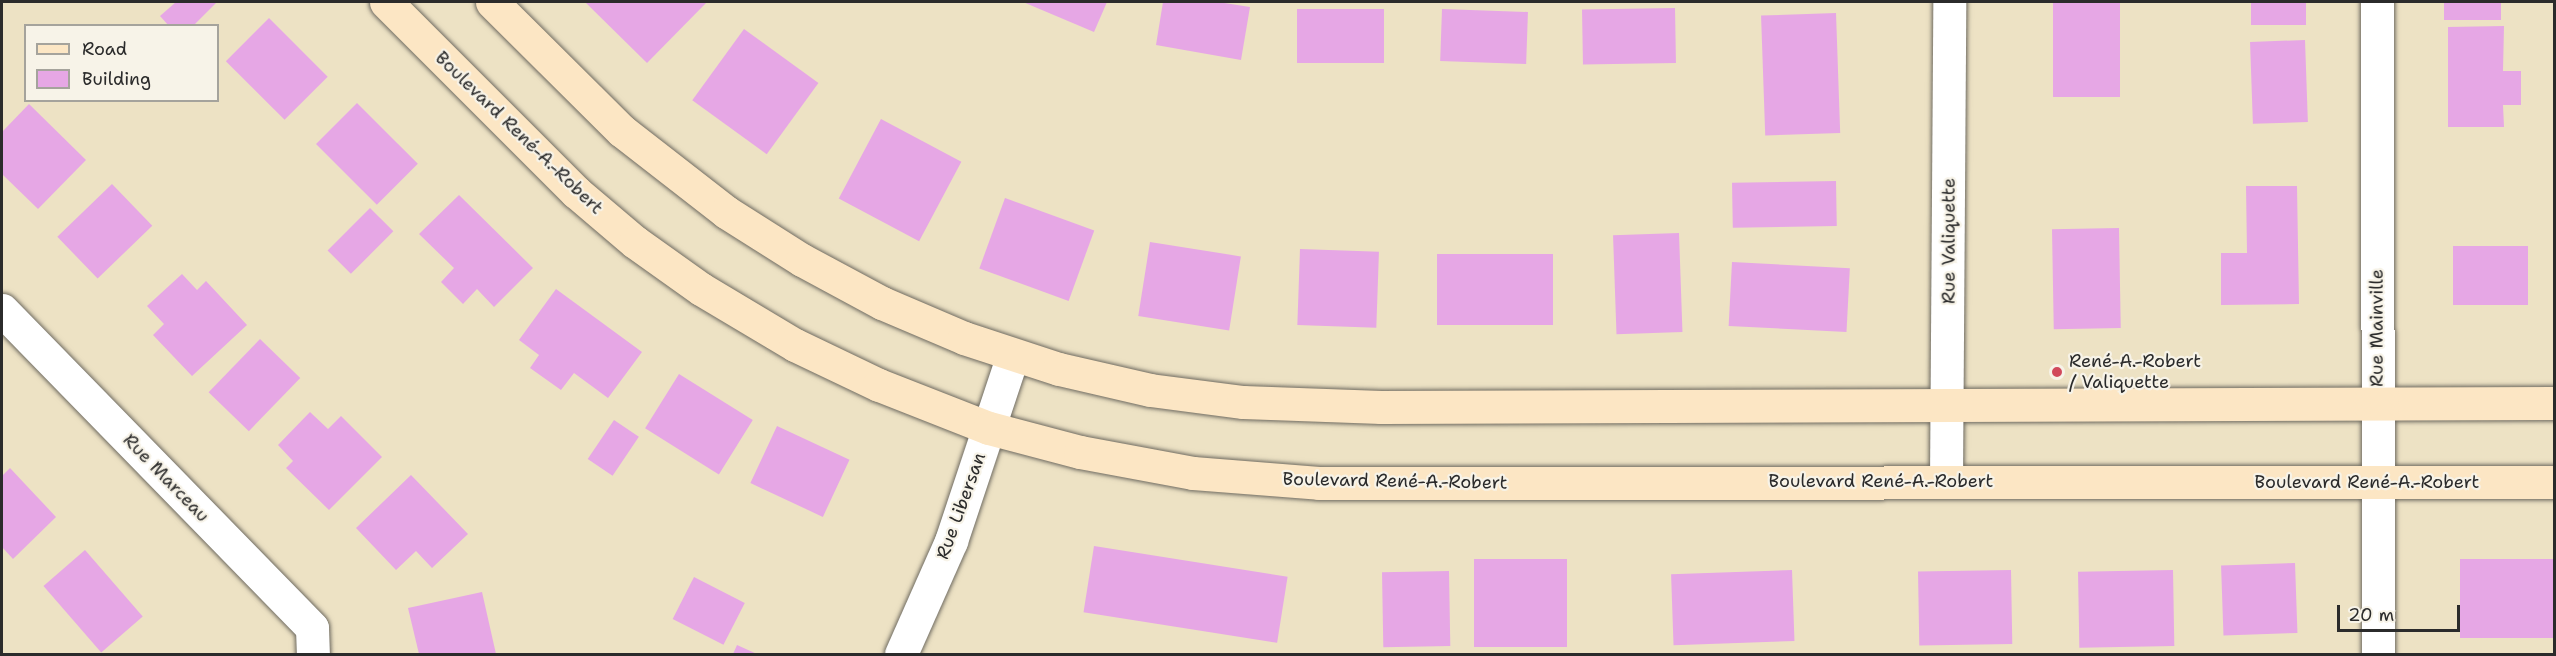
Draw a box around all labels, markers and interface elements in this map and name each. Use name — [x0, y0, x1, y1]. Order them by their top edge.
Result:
legend — [24, 24, 219, 102]
text: Road — [82, 37, 127, 61]
street label: Boulevard René-A.-Robert — [431, 47, 607, 219]
text: Building — [82, 67, 151, 91]
street label: Rue Valiquette — [1938, 178, 1960, 304]
street label: Rue Mainville — [2366, 269, 2388, 387]
place label: René-A.-Robert / Valiquette — [2069, 351, 2201, 394]
marker: René-A.-Robert / Valiquette — [2050, 365, 2064, 379]
street label: Rue Marceau — [119, 429, 213, 527]
street label: Rue Libersan — [932, 450, 990, 562]
street label: Boulevard René-A.-Robert — [1282, 468, 1508, 494]
street label: Boulevard René-A.-Robert — [1769, 470, 1993, 492]
street label: Boulevard René-A.-Robert — [2255, 471, 2479, 493]
scale bar — [2340, 593, 2463, 631]
text: 20 m — [2348, 603, 2394, 627]

